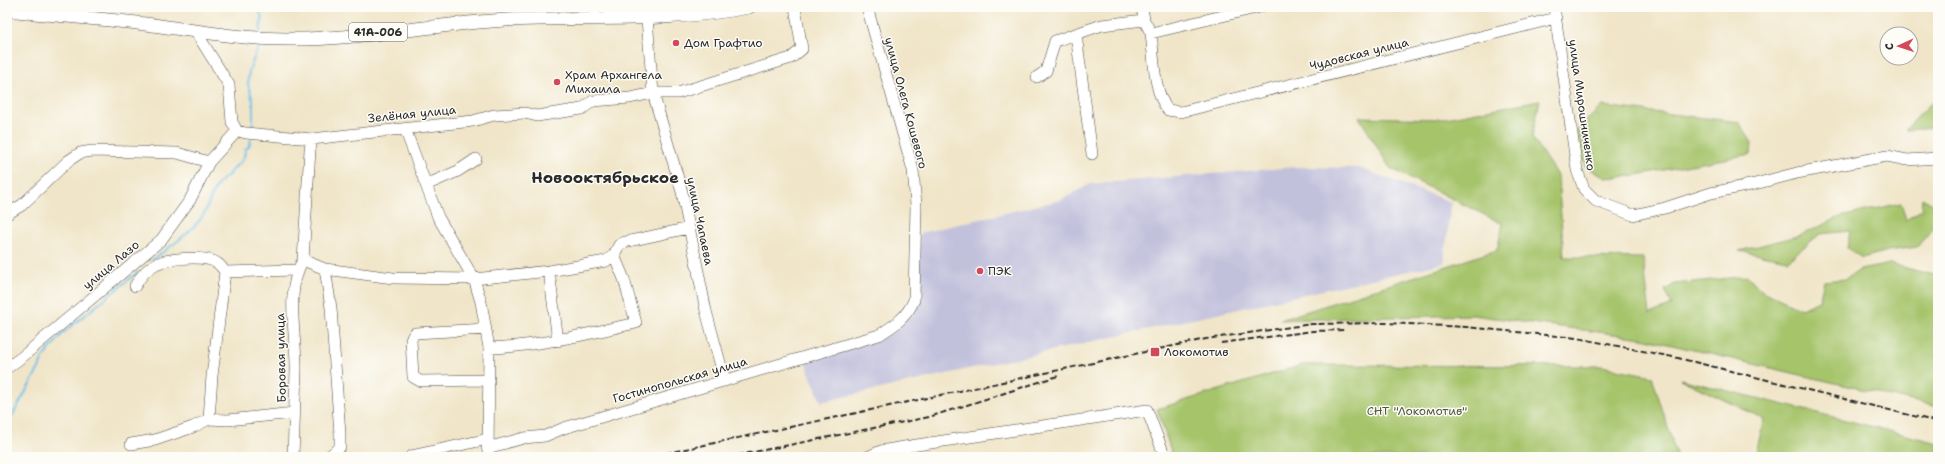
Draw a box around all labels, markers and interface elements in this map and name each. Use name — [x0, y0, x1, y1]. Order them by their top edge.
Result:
road number: 41А-006 — [349, 23, 407, 41]
north arrow — [1879, 26, 1919, 66]
street label: Чудовская улица — [1308, 34, 1411, 74]
place label: Дом Графтио — [684, 35, 763, 51]
street label: улица Олега Кошевого — [881, 35, 931, 171]
marker: Дом Графтио — [671, 38, 681, 48]
street label: улица Мирошниченко — [1565, 38, 1599, 172]
text: С — [1882, 42, 1897, 50]
place label: Храм Архангела Михаила — [565, 67, 662, 97]
marker: Храм Архангела Михаила — [552, 77, 562, 87]
street label: Зелёная улица — [367, 101, 457, 127]
district label: Новооктябрьское — [531, 167, 679, 188]
street label: улица Чапаева — [683, 175, 717, 267]
street label: улица Лазо — [79, 237, 143, 293]
place label: ПЭК — [988, 263, 1012, 279]
marker: ПЭК — [975, 266, 985, 276]
street label: Боровая улица — [272, 312, 290, 403]
place label: Локомотив — [1164, 344, 1229, 360]
marker: Локомотив — [1149, 346, 1161, 358]
street label: Гостинопольская улица — [611, 353, 749, 407]
park label: СНТ "Локомотив" — [1367, 403, 1467, 419]

